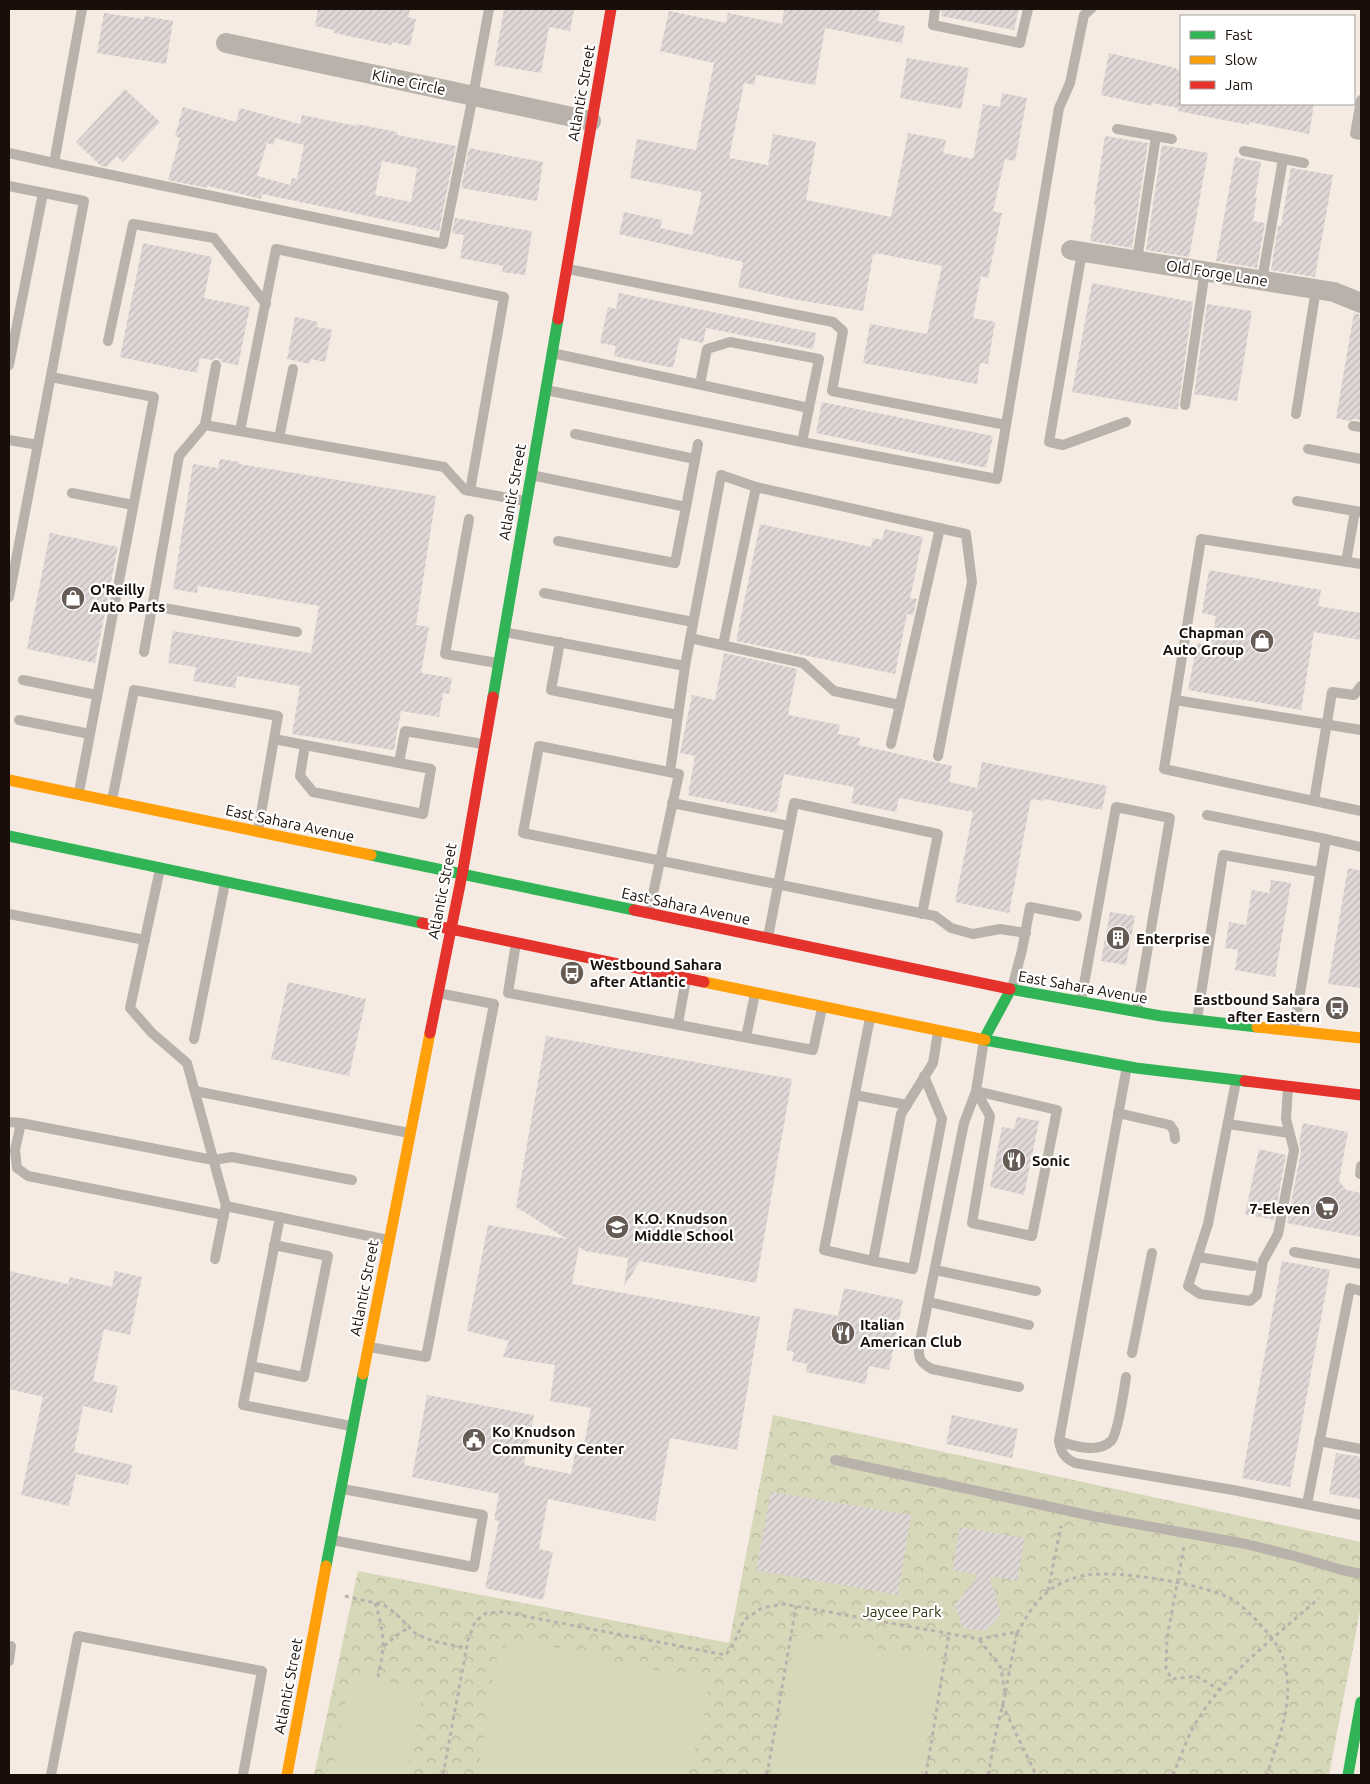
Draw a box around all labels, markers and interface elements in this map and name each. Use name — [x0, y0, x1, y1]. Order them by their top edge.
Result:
legend — [1180, 15, 1355, 105]
text: Fast — [1225, 26, 1253, 43]
street label: Atlantic Street — [564, 43, 598, 143]
text: Slow — [1225, 51, 1258, 68]
street label: Kline Circle — [371, 66, 447, 98]
text: Jam — [1225, 76, 1253, 93]
street label: Old Forge Lane — [1165, 257, 1269, 289]
street label: Atlantic Street — [495, 442, 529, 542]
place label: O'Reilly Auto Parts — [90, 581, 165, 615]
shop icon: O'Reilly Auto Parts — [60, 585, 86, 611]
place label: Chapman Auto Group — [1163, 624, 1244, 658]
shop icon: Chapman Auto Group — [1249, 628, 1275, 654]
street label: East Sahara Avenue — [224, 801, 356, 845]
street label: Atlantic Street — [424, 841, 460, 941]
street label: East Sahara Avenue — [620, 884, 752, 928]
building icon: Enterprise — [1105, 925, 1131, 951]
place label: Enterprise — [1136, 930, 1210, 947]
place label: Westbound Sahara after Atlantic — [590, 956, 722, 990]
bus stop icon: Westbound Sahara after Atlantic — [559, 960, 585, 986]
street label: East Sahara Avenue — [1017, 967, 1149, 1007]
place label: Eastbound Sahara after Eastern — [1194, 991, 1320, 1025]
bus stop icon: Eastbound Sahara after Eastern — [1324, 995, 1350, 1021]
restaurant icon: Sonic — [1001, 1147, 1027, 1173]
place label: Sonic — [1032, 1152, 1070, 1169]
supermarket icon: 7-Eleven — [1314, 1195, 1340, 1221]
place label: 7-Eleven — [1249, 1200, 1310, 1217]
place label: K.O. Knudson Middle School — [634, 1210, 734, 1244]
school or university icon: K.O. Knudson Middle School — [604, 1214, 630, 1240]
street label: Atlantic Street — [346, 1238, 382, 1338]
place label: Italian American Club — [860, 1316, 962, 1350]
restaurant icon: Italian American Club — [830, 1320, 856, 1346]
place label: Ko Knudson Community Center — [492, 1423, 625, 1457]
public building icon: Ko Knudson Community Center — [461, 1427, 487, 1453]
park label: Jaycee Park — [862, 1603, 942, 1620]
street label: Atlantic Street — [270, 1636, 306, 1736]

